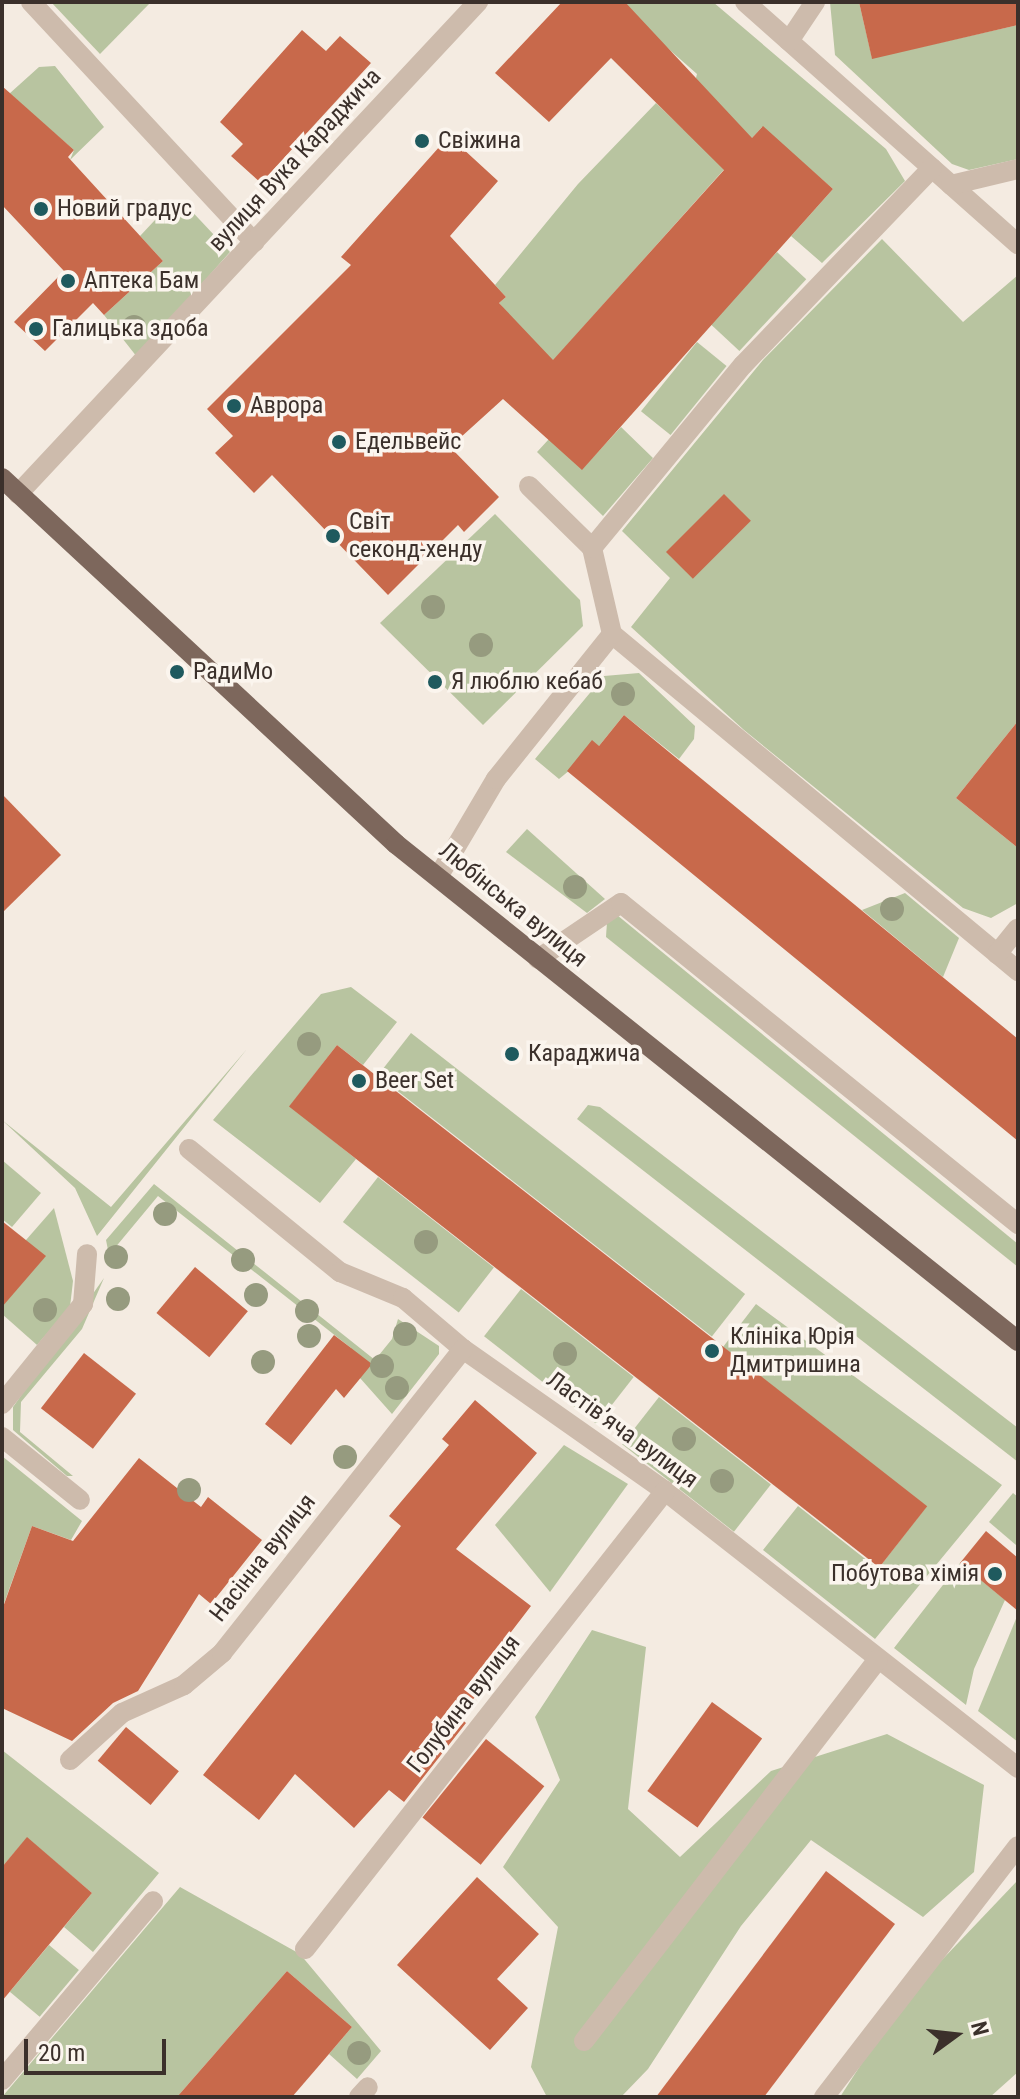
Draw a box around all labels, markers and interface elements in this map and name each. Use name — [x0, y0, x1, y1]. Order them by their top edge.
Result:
street label: вулиця Вука Караджича — [203, 63, 387, 257]
place label: Свіжина — [438, 127, 521, 155]
marker: Свіжина — [413, 132, 431, 150]
place label: Новий градус — [57, 195, 192, 223]
marker: Новий градус — [32, 200, 50, 218]
place label: Аптека Бам — [84, 267, 199, 295]
marker: Аптека Бам — [59, 272, 77, 290]
place label: Галицька здоба — [52, 315, 209, 343]
marker: Галицька здоба — [27, 320, 45, 338]
place label: Аврора — [250, 392, 323, 420]
marker: Аврора — [225, 397, 243, 415]
place label: Едельвейс — [355, 428, 461, 456]
marker: Едельвейс — [330, 433, 348, 451]
place label: Світ секонд-хенду — [349, 508, 482, 564]
marker: Світ секонд-хенду — [324, 527, 342, 545]
place label: РадиМо — [193, 658, 273, 686]
marker: РадиМо — [168, 663, 186, 681]
place label: Я люблю кебаб — [451, 668, 603, 696]
marker: Я люблю кебаб — [426, 673, 444, 691]
street label: Любінська вулиця — [433, 836, 593, 974]
place label: Караджича — [528, 1040, 640, 1068]
marker: Караджича — [503, 1045, 521, 1063]
place label: Beer Set — [375, 1067, 454, 1095]
marker: Beer Set — [350, 1072, 368, 1090]
place label: Клініка Юрія Дмитришина — [730, 1323, 861, 1379]
marker: Клініка Юрія Дмитришина — [701, 1340, 723, 1362]
street label: Ластівʼяча вулиця — [541, 1365, 703, 1495]
street label: Насінна вулиця — [204, 1488, 322, 1628]
place label: Побутова хімія — [831, 1560, 979, 1588]
marker: Побутова хімія — [986, 1565, 1004, 1583]
street label: Голубина вулиця — [401, 1629, 527, 1779]
north arrow — [916, 1995, 996, 2075]
text: N — [966, 2019, 993, 2038]
scale bar — [28, 2023, 170, 2073]
text: 20 m — [38, 2039, 85, 2067]

